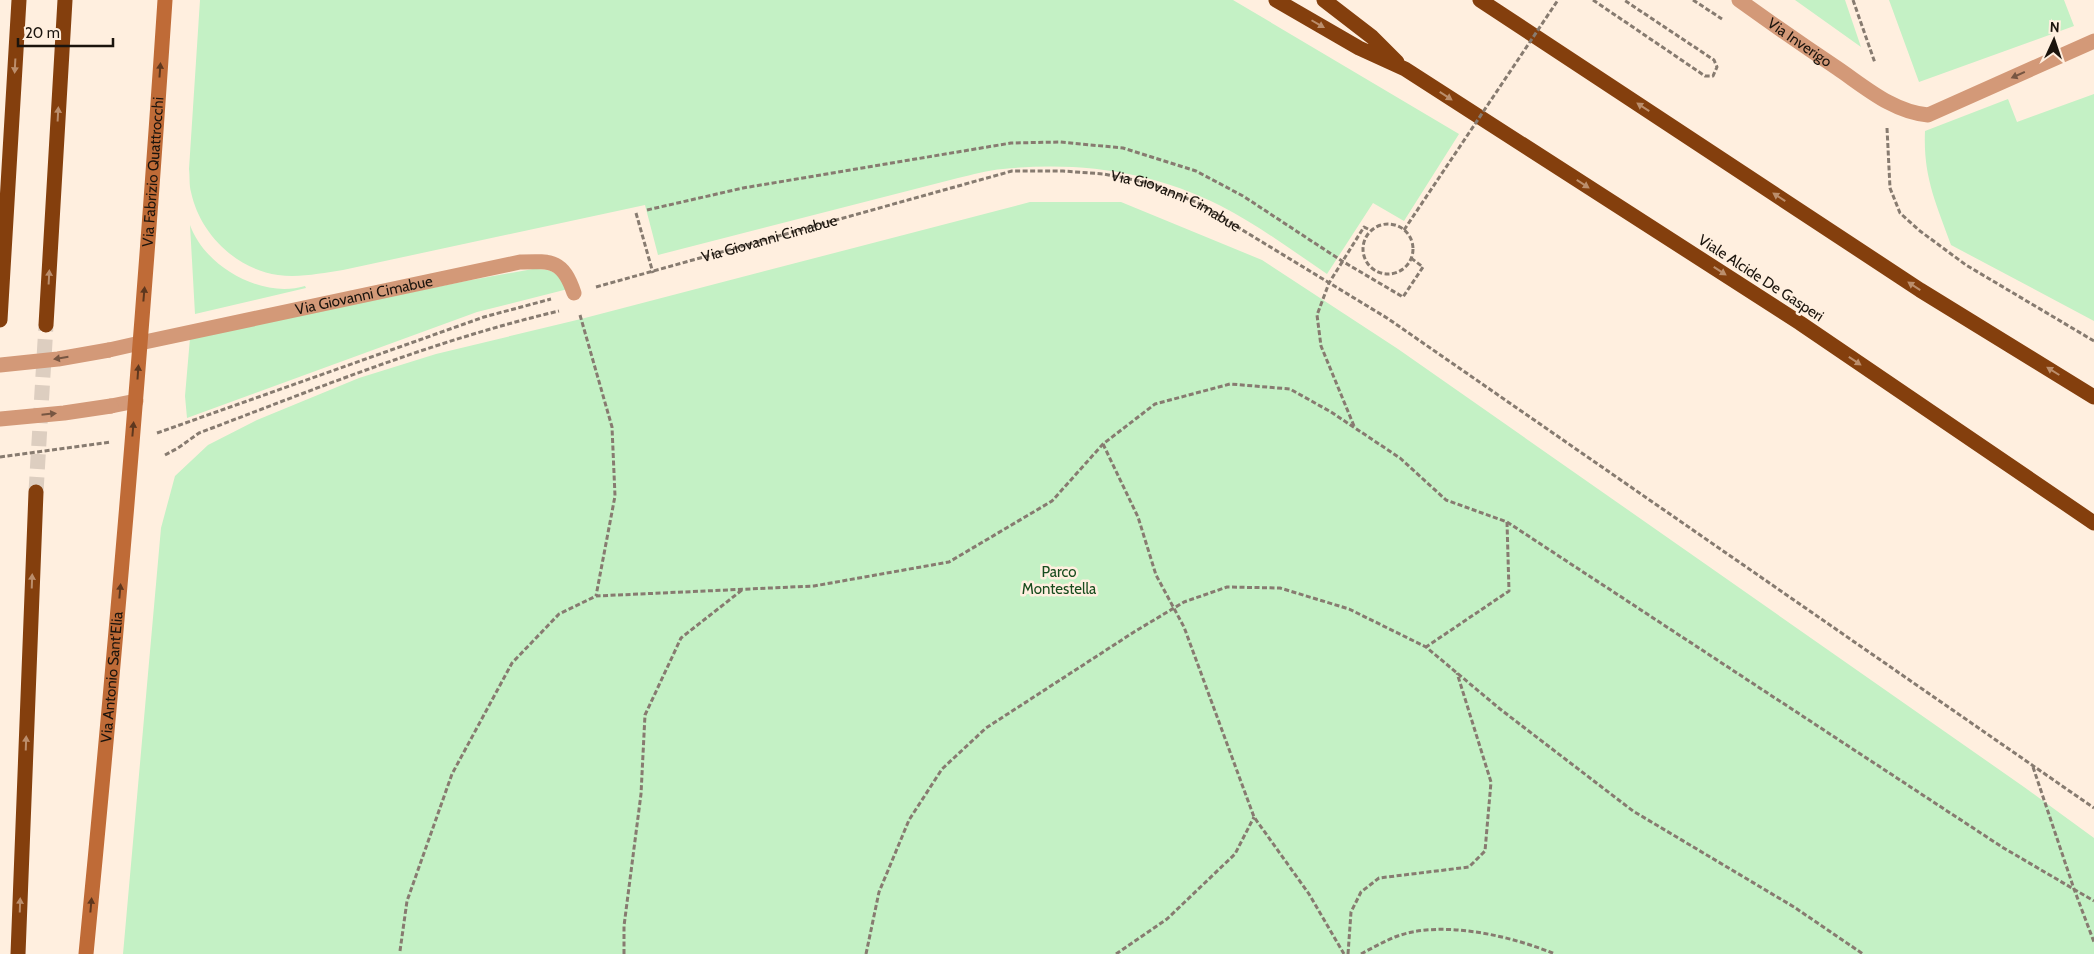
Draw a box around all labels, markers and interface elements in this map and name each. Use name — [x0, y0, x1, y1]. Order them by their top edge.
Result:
street label: Via Inverigo — [1764, 14, 1835, 71]
scale bar — [18, 15, 112, 47]
north arrow — [2029, 15, 2079, 65]
text: N — [2049, 18, 2060, 36]
one-way arrow — [1311, 20, 1325, 29]
text: 20 m — [25, 24, 60, 42]
one-way arrow — [11, 58, 19, 74]
one-way arrow — [157, 62, 165, 78]
one-way arrow — [2011, 72, 2025, 80]
one-way arrow — [1439, 91, 1453, 101]
street label: Via Fabrizio Quattrocchi — [139, 96, 167, 247]
one-way arrow — [1636, 102, 1649, 112]
one-way arrow — [55, 106, 63, 122]
street label: Via Giovanni Cimabue — [1109, 167, 1244, 236]
one-way arrow — [1576, 179, 1589, 188]
one-way arrow — [1772, 192, 1785, 201]
street label: Via Giovanni Cimabue — [700, 211, 839, 266]
street label: Viale Alcide De Gasperi — [1695, 231, 1827, 325]
one-way arrow — [1713, 267, 1726, 276]
one-way arrow — [45, 268, 53, 284]
street label: Via Giovanni Cimabue — [294, 272, 435, 319]
one-way arrow — [1908, 281, 1921, 291]
one-way arrow — [140, 286, 148, 302]
one-way arrow — [53, 354, 69, 362]
one-way arrow — [1849, 356, 1862, 365]
one-way arrow — [134, 364, 142, 380]
one-way arrow — [2046, 367, 2059, 376]
one-way arrow — [41, 410, 57, 418]
one-way arrow — [130, 421, 138, 437]
park label: Parco Montestella — [1022, 563, 1097, 598]
one-way arrow — [29, 572, 37, 588]
one-way arrow — [117, 583, 125, 599]
street label: Via Antonio Sant'Elia — [97, 610, 127, 744]
one-way arrow — [23, 735, 31, 751]
one-way arrow — [17, 897, 25, 913]
one-way arrow — [87, 897, 95, 913]

